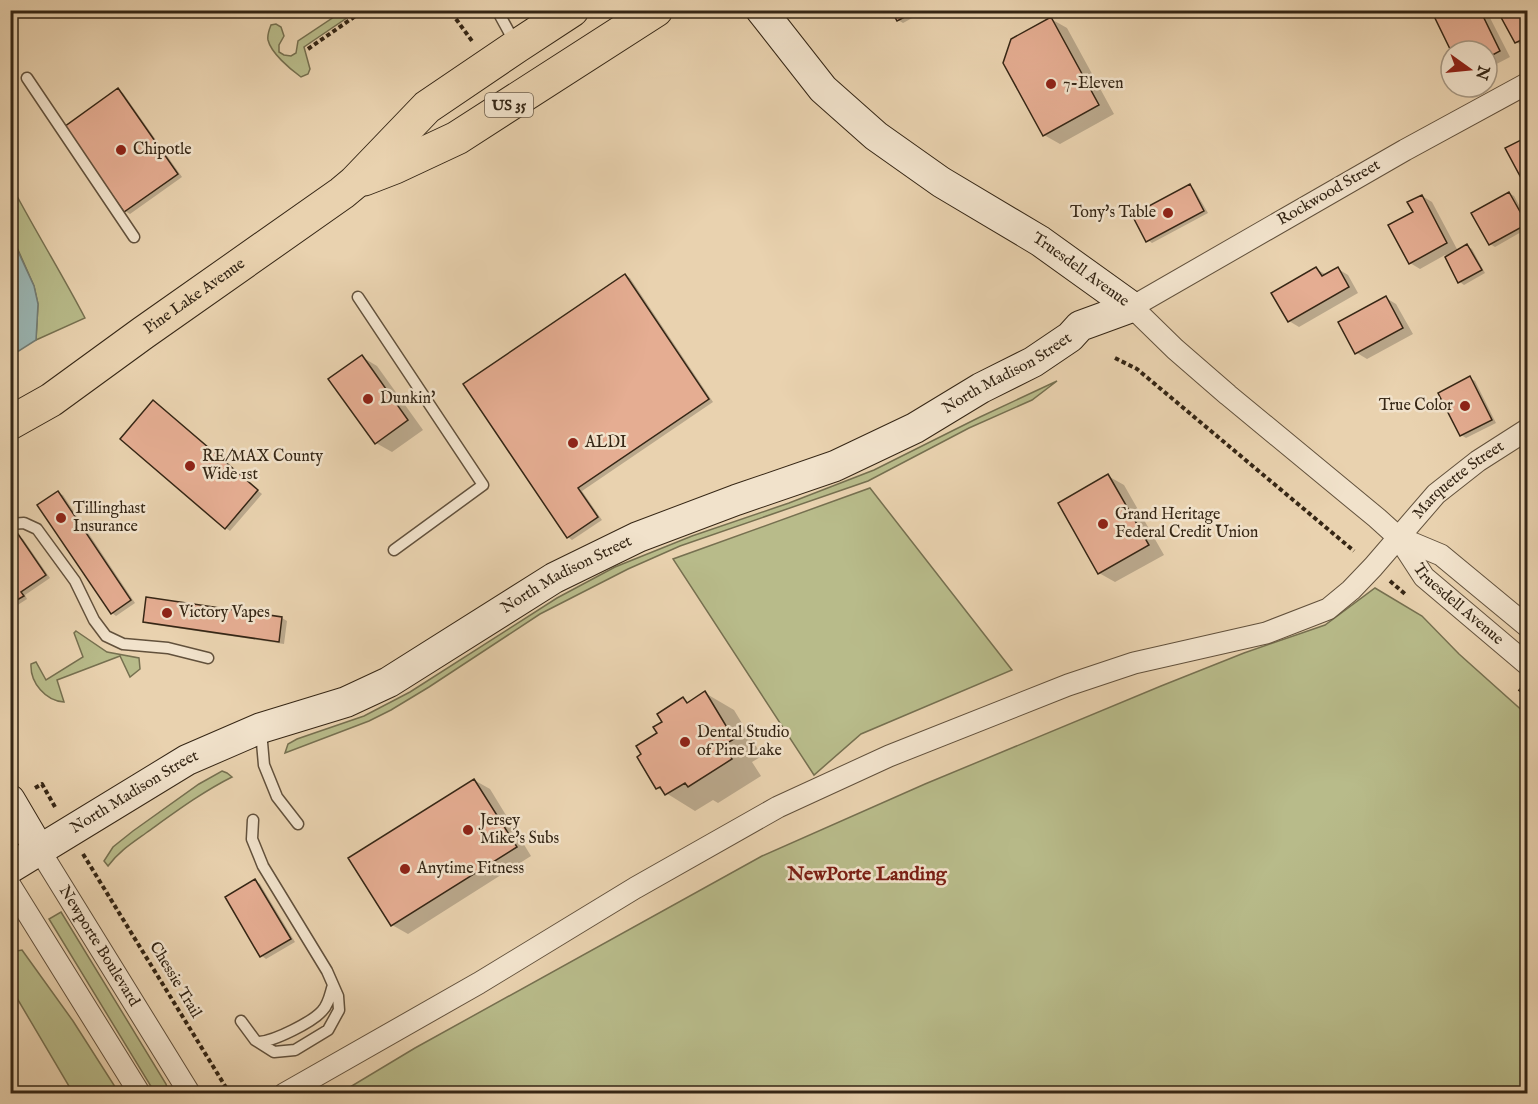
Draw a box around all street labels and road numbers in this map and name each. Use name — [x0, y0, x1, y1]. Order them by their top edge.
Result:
road number: US 35 — [485, 93, 533, 117]
street label: Rockwood Street — [1274, 155, 1384, 231]
street label: Truesdell Avenue — [1028, 229, 1133, 312]
street label: Pine Lake Avenue — [140, 254, 249, 339]
street label: North Madison Street — [939, 328, 1076, 419]
street label: Marquette Street — [1409, 436, 1509, 523]
street label: North Madison Street — [498, 531, 636, 619]
street label: Truesdell Avenue — [1408, 560, 1507, 650]
street label: North Madison Street — [67, 746, 202, 839]
street label: Newporte Boulevard — [54, 882, 144, 1011]
street label: Chessie Trail — [144, 938, 206, 1022]

